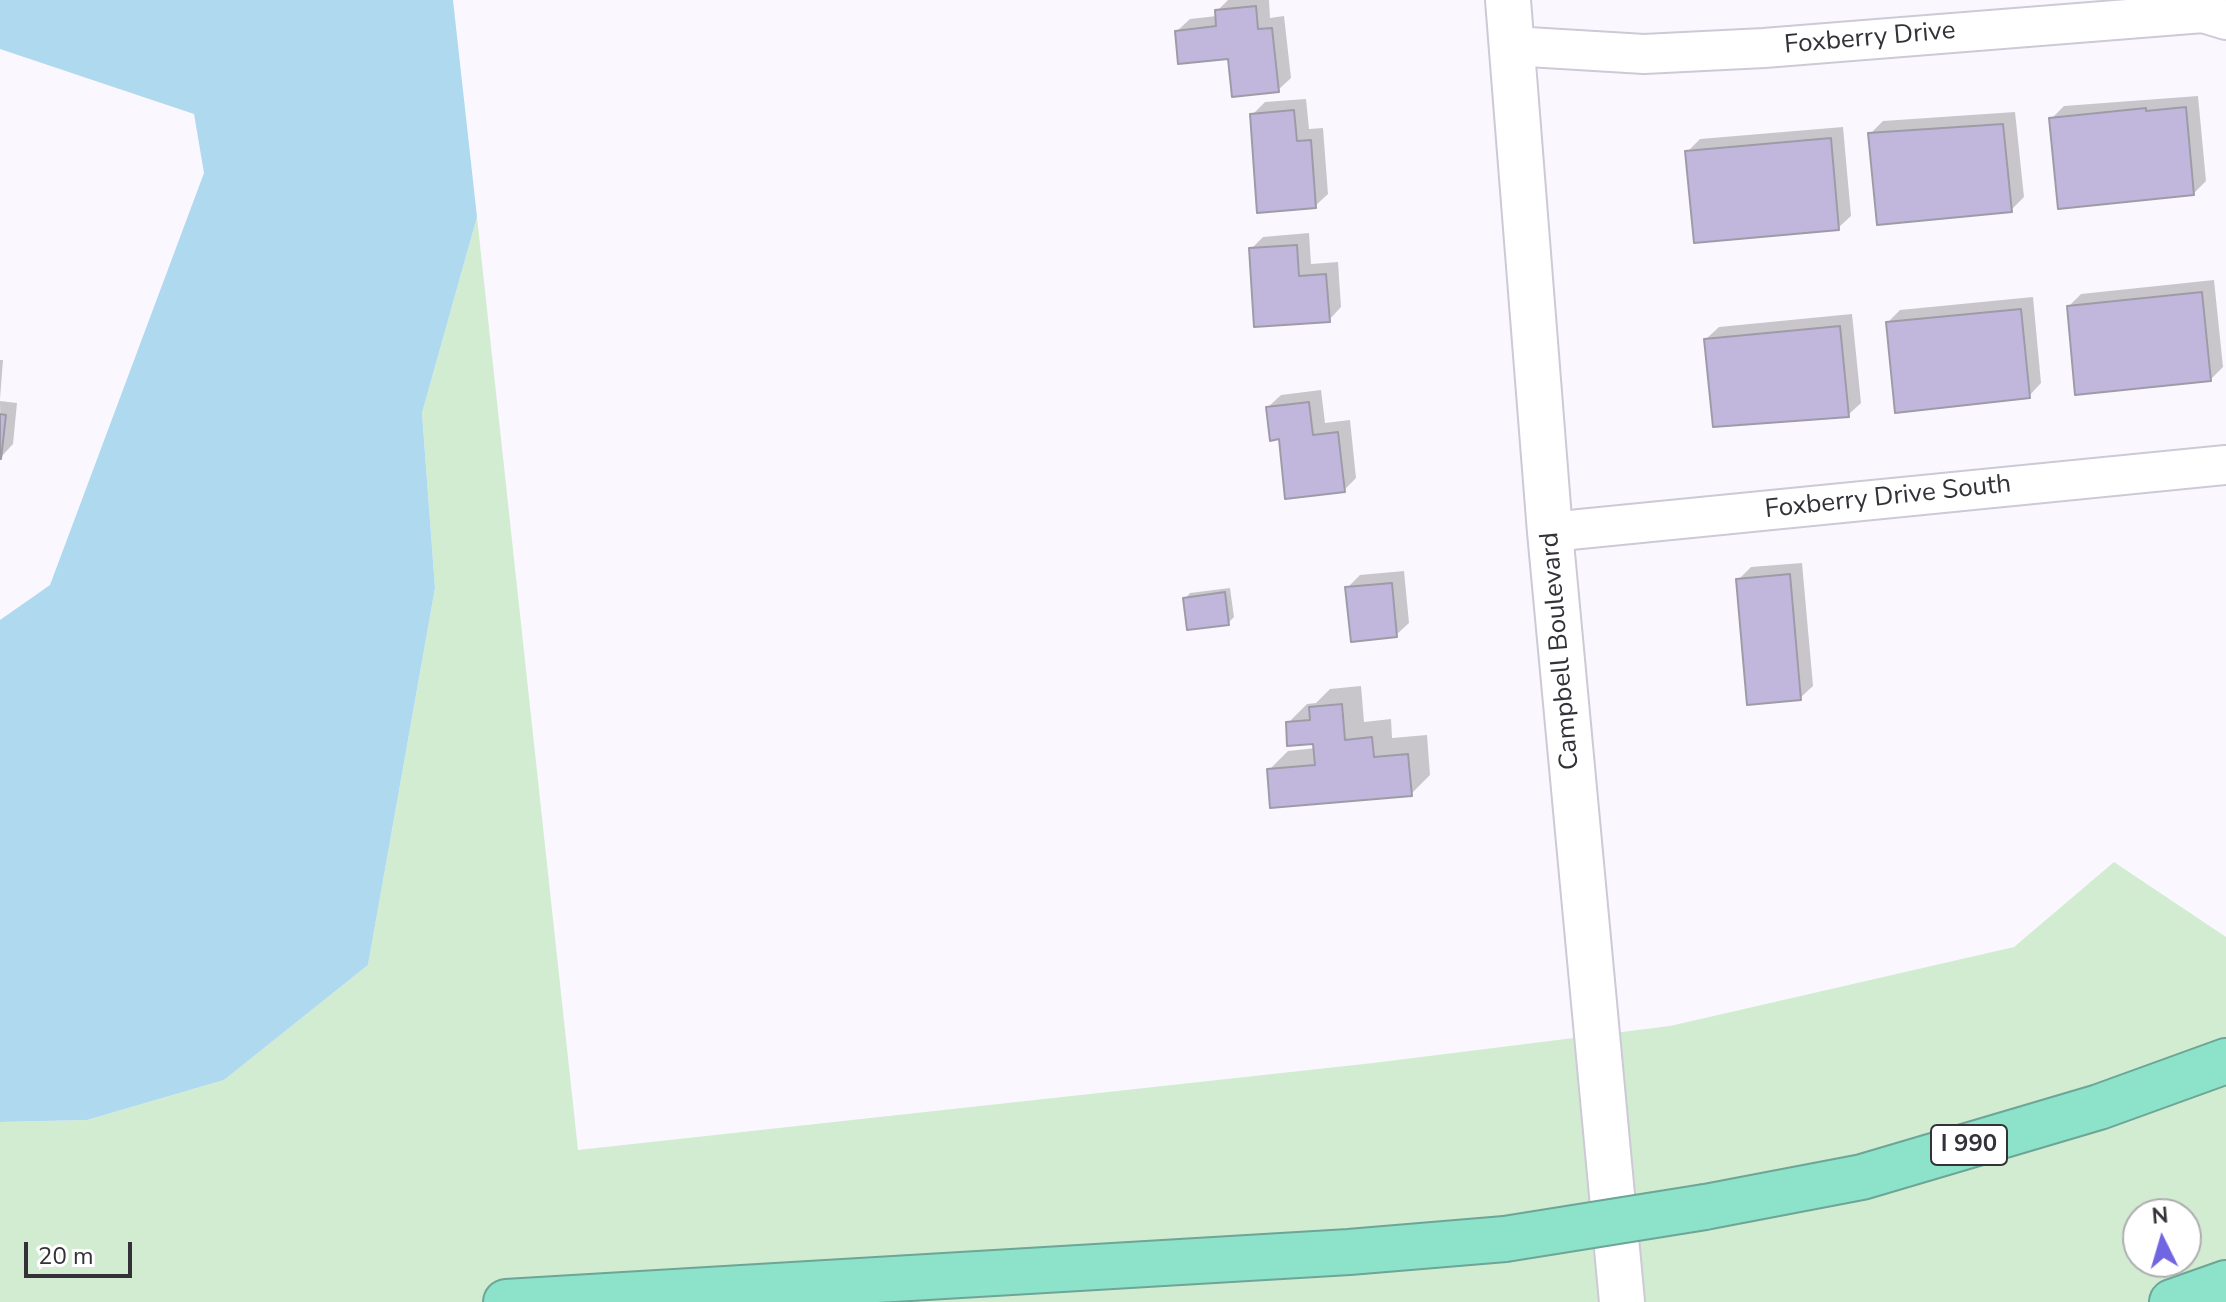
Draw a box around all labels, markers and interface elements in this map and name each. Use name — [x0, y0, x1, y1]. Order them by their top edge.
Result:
street label: Foxberry Drive — [1783, 16, 1957, 62]
street label: Foxberry Drive South — [1763, 470, 2013, 526]
street label: Campbell Boulevard — [1535, 531, 1587, 771]
road number: I 990 — [1931, 1125, 2007, 1165]
north arrow — [2122, 1198, 2202, 1278]
text: N — [2151, 1200, 2170, 1232]
scale bar — [28, 1226, 136, 1276]
text: 20 m — [38, 1240, 94, 1272]

